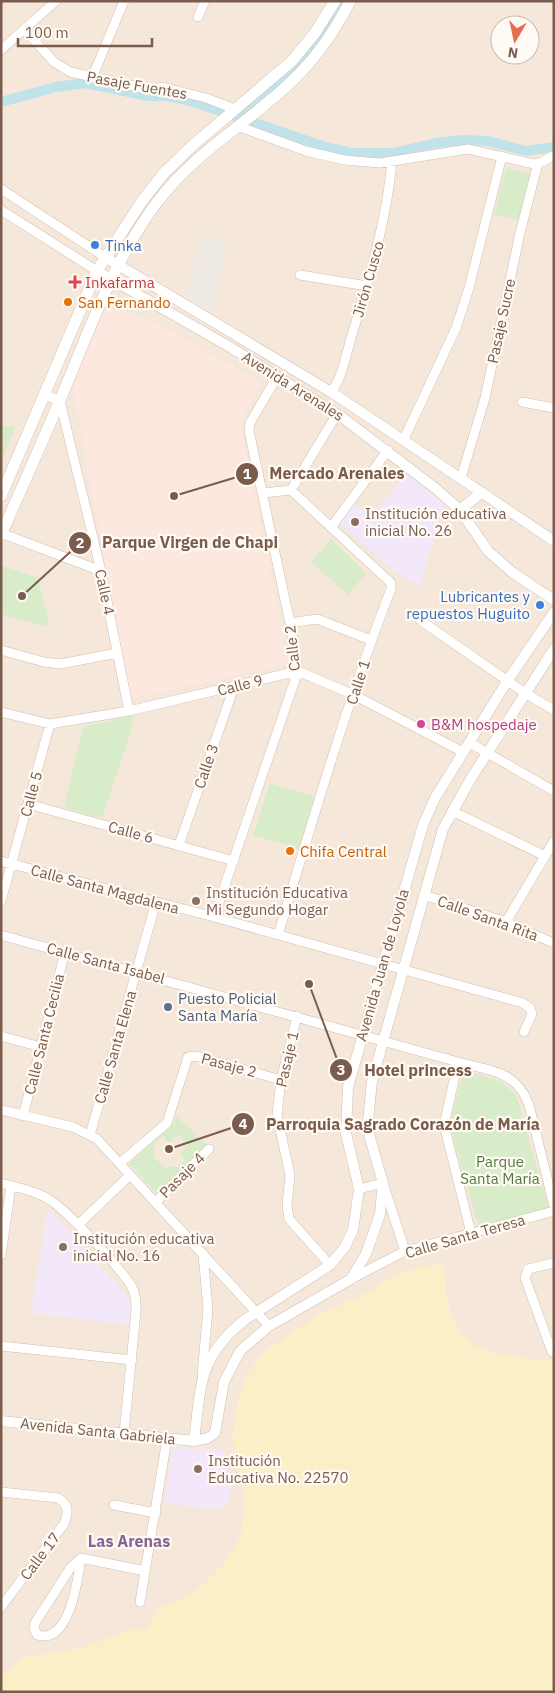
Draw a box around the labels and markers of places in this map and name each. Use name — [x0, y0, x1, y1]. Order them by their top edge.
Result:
place label: Tinka — [105, 236, 142, 255]
marker: Tinka — [89, 239, 101, 251]
place label: Inkafarma — [85, 273, 155, 292]
marker: Inkafarma — [69, 276, 81, 288]
place label: San Fernando — [78, 293, 171, 312]
marker: San Fernando — [62, 296, 74, 308]
callout: Mercado Arenales — [234, 458, 414, 489]
place label: Institución educativa inicial No. 26 — [365, 504, 507, 540]
marker: Institución educativa inicial No. 26 — [349, 516, 361, 528]
callout: Parque Virgen de Chapi — [67, 527, 288, 558]
place label: Lubricantes y repuestos Huguito — [406, 587, 531, 623]
marker: Lubricantes y repuestos Huguito — [534, 599, 546, 611]
place label: B&M hospedaje — [431, 715, 537, 734]
marker: B&M hospedaje — [415, 718, 427, 730]
place label: Chifa Central — [300, 842, 387, 861]
marker: Chifa Central — [284, 845, 296, 857]
place label: Institución Educativa Mi Segundo Hogar — [206, 883, 348, 919]
marker: Institución Educativa Mi Segundo Hogar — [190, 895, 202, 907]
place label: Puesto Policial Santa María — [178, 989, 277, 1025]
marker: Puesto Policial Santa María — [162, 1001, 174, 1013]
callout: Hotel princess — [329, 1054, 482, 1085]
callout: Parroquia Sagrado Corazón de María — [231, 1109, 549, 1140]
place label: Institución educativa inicial No. 16 — [73, 1229, 215, 1265]
marker: Institución educativa inicial No. 16 — [57, 1241, 69, 1253]
place label: Institución Educativa No. 22570 — [208, 1451, 349, 1487]
marker: Institución Educativa No. 22570 — [192, 1463, 204, 1475]

